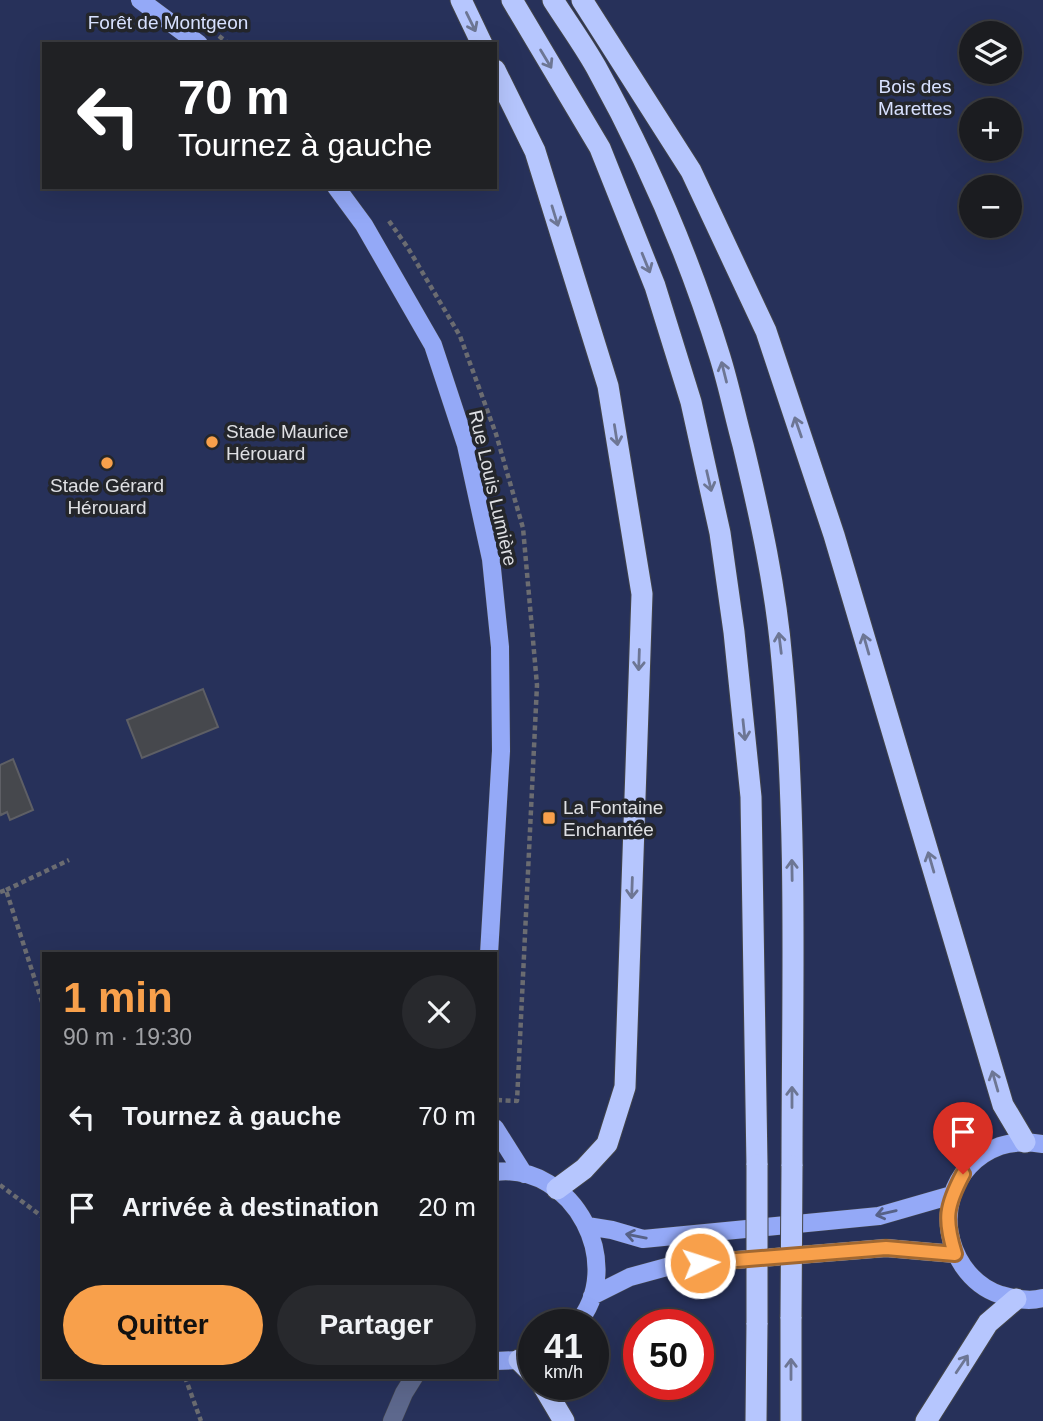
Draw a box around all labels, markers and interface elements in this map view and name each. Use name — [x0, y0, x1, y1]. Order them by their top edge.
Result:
one-way arrow — [465, 11, 479, 32]
park label: Forêt de Montgeon — [88, 12, 248, 33]
map controls — [959, 21, 1022, 238]
button: layers — [959, 21, 1022, 84]
one-way arrow — [540, 48, 554, 68]
icon: left — [63, 70, 154, 161]
text: 70 m — [178, 70, 290, 124]
park label: Bois des Marettes — [878, 76, 952, 119]
button: + — [959, 98, 1022, 161]
text: Tournez à gauche — [178, 127, 432, 163]
button: − — [959, 175, 1022, 238]
one-way arrow — [550, 205, 563, 227]
one-way arrow — [640, 251, 653, 273]
one-way arrow — [717, 361, 730, 384]
street label: Rue Louis Lumière — [465, 408, 521, 568]
one-way arrow — [791, 417, 803, 439]
place label: Stade Maurice Hérouard — [226, 421, 349, 464]
one-way arrow — [610, 423, 623, 446]
marker: Stade Maurice Hérouard — [204, 434, 220, 450]
marker: Stade Gérard Hérouard — [99, 455, 115, 471]
one-way arrow — [702, 469, 716, 492]
place label: Stade Gérard Hérouard — [50, 475, 164, 518]
one-way arrow — [774, 632, 787, 654]
one-way arrow — [859, 634, 872, 656]
one-way arrow — [633, 649, 646, 672]
one-way arrow — [738, 718, 751, 741]
place label: La Fontaine Enchantée — [563, 797, 663, 840]
marker: La Fontaine Enchantée — [541, 810, 557, 826]
one-way arrow — [923, 852, 936, 874]
one-way arrow — [785, 859, 798, 882]
one-way arrow — [625, 876, 638, 899]
text: 1 min — [63, 974, 173, 1021]
button: close — [402, 975, 476, 1049]
text: 90 m · 19:30 — [63, 1024, 192, 1050]
one-way arrow — [988, 1070, 1001, 1092]
one-way arrow — [785, 1086, 799, 1109]
icon: left — [63, 1098, 101, 1136]
text: Tournez à gauche — [122, 1101, 341, 1131]
text: 70 m — [418, 1101, 476, 1131]
pin — [933, 1102, 993, 1174]
icon: arrive — [944, 1113, 982, 1151]
icon: arrive — [63, 1189, 101, 1227]
text: Arrivée à destination — [122, 1192, 379, 1222]
text: 20 m — [418, 1192, 476, 1222]
one-way arrow — [875, 1207, 898, 1221]
position arrow — [663, 1226, 737, 1300]
one-way arrow — [625, 1228, 648, 1242]
button: Quitter — [63, 1285, 263, 1365]
button: Partager — [277, 1285, 476, 1365]
speed limit sign: 50 — [623, 1309, 714, 1400]
text: 41 — [544, 1326, 583, 1365]
one-way arrow — [956, 1354, 970, 1374]
one-way arrow — [784, 1358, 798, 1381]
text: km/h — [544, 1362, 583, 1382]

